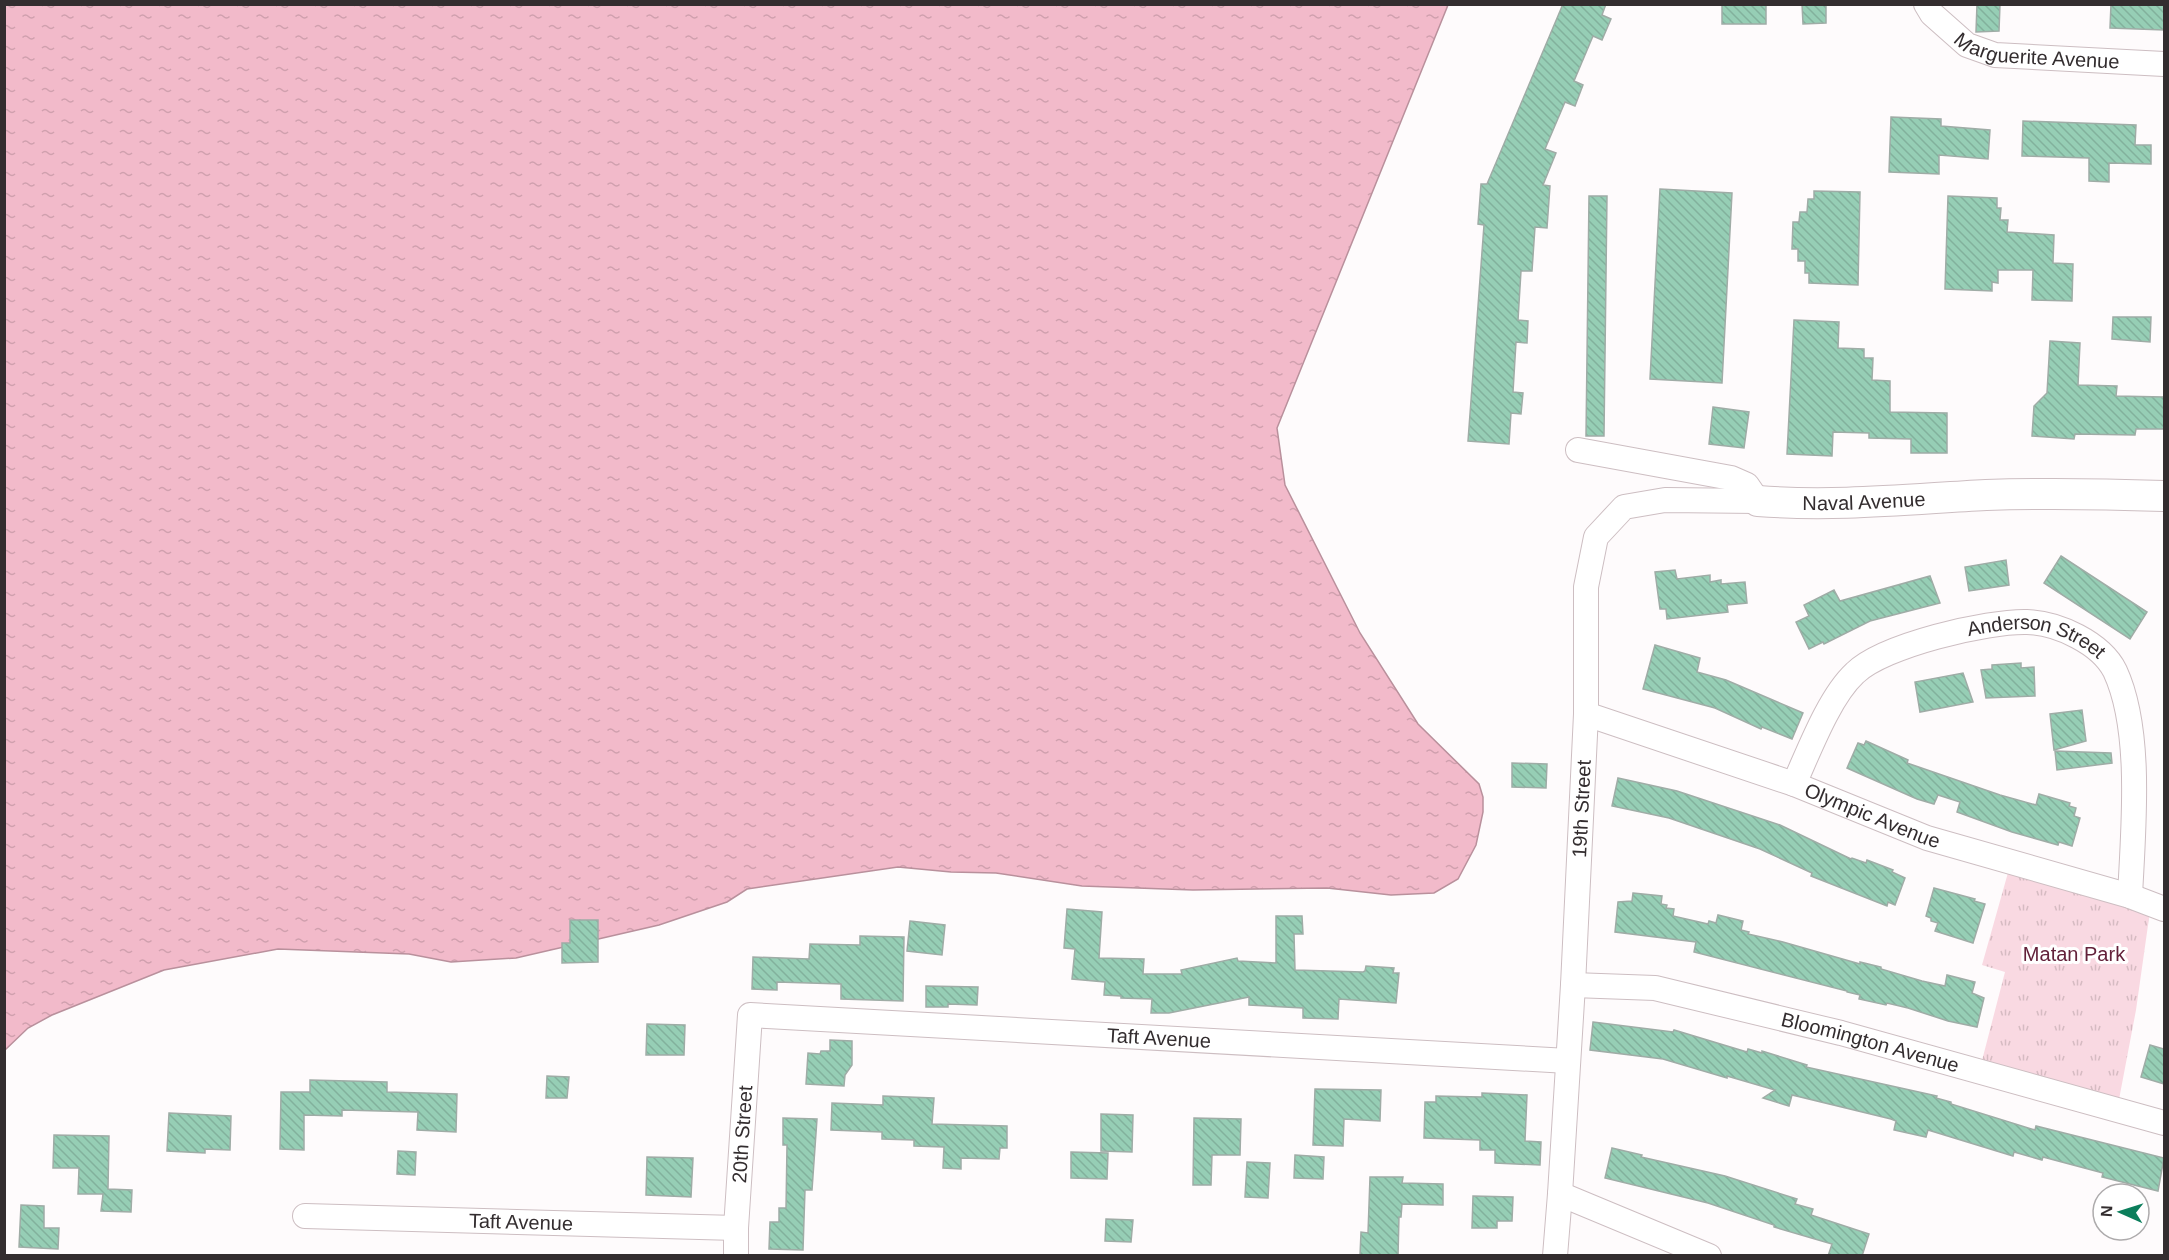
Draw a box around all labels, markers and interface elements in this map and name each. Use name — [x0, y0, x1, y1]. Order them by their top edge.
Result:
street label: Marguerite Avenue — [1950, 28, 2120, 73]
street label: Naval Avenue — [1802, 488, 1926, 514]
street label: Anderson Street — [1965, 611, 2111, 663]
street label: 19th Street — [1568, 759, 1595, 858]
street label: Olympic Avenue — [1801, 778, 1943, 852]
park label: Matan Park — [2023, 943, 2126, 965]
street label: Bloomington Avenue — [1779, 1008, 1962, 1076]
street label: Taft Avenue — [1106, 1024, 1212, 1052]
street label: 20th Street — [728, 1084, 756, 1184]
north arrow — [2091, 1182, 2151, 1242]
text: N — [2098, 1205, 2115, 1217]
street label: Taft Avenue — [469, 1210, 573, 1234]

